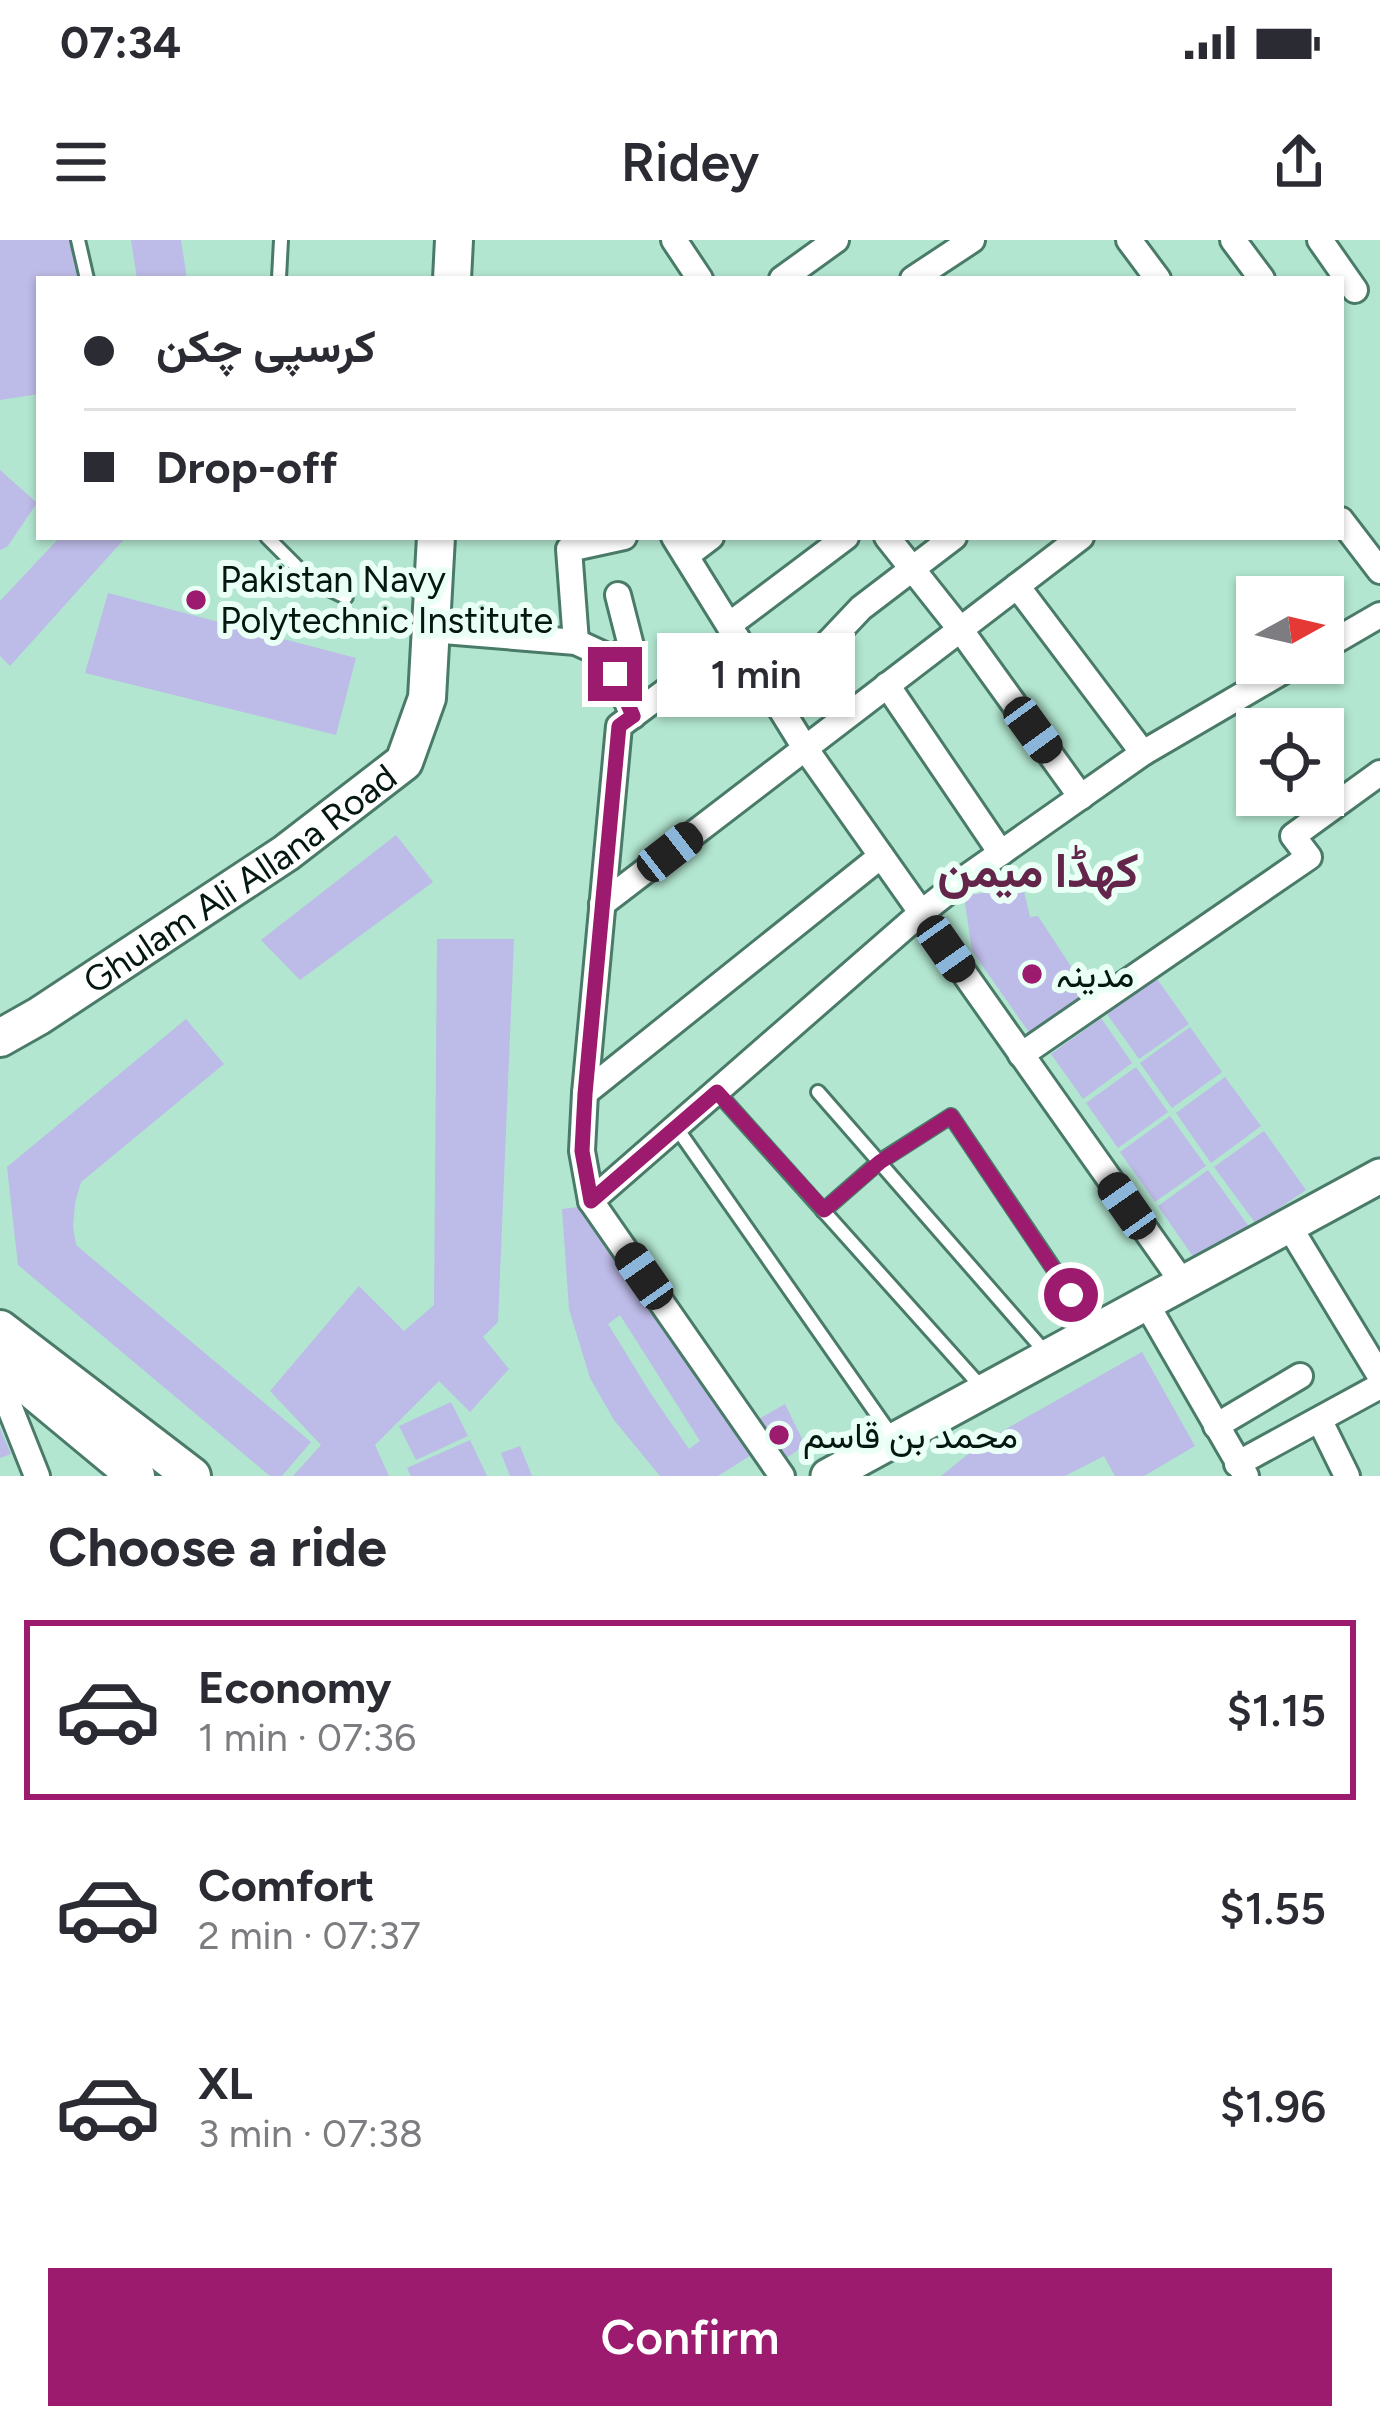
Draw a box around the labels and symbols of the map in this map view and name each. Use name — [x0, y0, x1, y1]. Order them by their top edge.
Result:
place label: Pakistan Navy Polytechnic Institute — [220, 558, 553, 642]
north arrow — [1236, 576, 1344, 684]
marker: Pakistan Navy Polytechnic Institute — [183, 587, 209, 613]
callout: 1 min — [657, 632, 855, 716]
route end — [588, 647, 642, 701]
car — [997, 690, 1069, 770]
street label: Ghulam Ali Allana Road — [75, 755, 405, 1003]
car — [631, 816, 709, 888]
district label: کھڈا میمن — [937, 841, 1139, 900]
car — [911, 909, 981, 989]
place label: مدینہ — [1056, 953, 1135, 996]
marker: مدینہ — [1019, 961, 1045, 987]
car — [1092, 1166, 1162, 1246]
car — [609, 1236, 679, 1316]
route start — [1044, 1268, 1098, 1322]
place label: محمد بن قاسم — [803, 1414, 1018, 1459]
marker: محمد بن قاسم — [766, 1422, 792, 1448]

